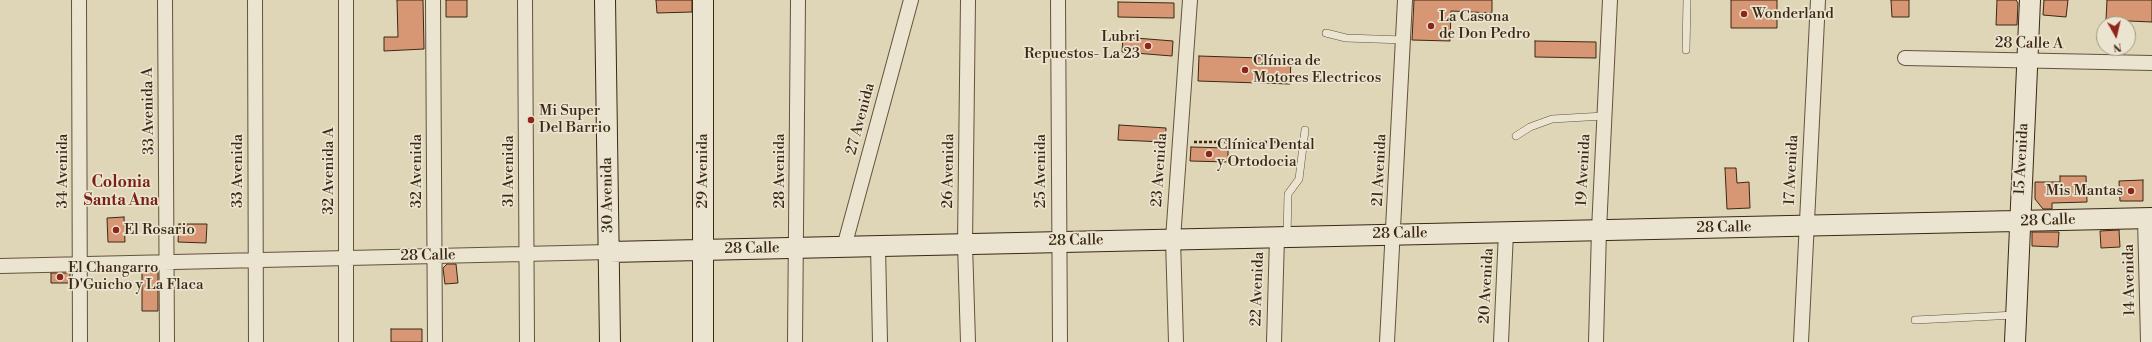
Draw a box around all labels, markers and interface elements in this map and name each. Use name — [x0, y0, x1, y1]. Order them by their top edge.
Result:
place label: Wonderland — [1752, 5, 1834, 23]
place label: La Casona de Don Pedro — [1439, 8, 1530, 43]
marker: Wonderland — [1739, 9, 1749, 19]
north arrow — [2096, 16, 2136, 56]
marker: La Casona de Don Pedro — [1426, 21, 1436, 31]
place label: Lubri Repuestos- La 23 — [1024, 28, 1140, 63]
street label: 28 Calle A — [1995, 34, 2063, 54]
text: N — [2112, 39, 2123, 54]
marker: Lubri Repuestos- La 23 — [1143, 41, 1153, 51]
place label: Clínica de Motores Electricos — [1253, 52, 1381, 87]
marker: Clínica de Motores Electricos — [1240, 65, 1250, 75]
street label: 33 Avenida A — [139, 67, 159, 155]
street label: 27 Avenida — [843, 81, 879, 157]
place label: Mi Super Del Barrio — [539, 102, 611, 137]
marker: Mi Super Del Barrio — [526, 115, 536, 125]
street label: 15 Avenida — [2011, 122, 2033, 196]
street label: 32 Avenida A — [320, 127, 338, 215]
street label: 23 Avenida — [1148, 132, 1172, 208]
street label: 29 Avenida — [694, 133, 712, 209]
street label: 28 Avenida — [771, 133, 789, 209]
street label: 26 Avenida — [939, 133, 959, 209]
street label: 21 Avenida — [1369, 133, 1391, 207]
street label: 19 Avenida — [1573, 133, 1595, 207]
street label: 34 Avenida — [54, 134, 72, 208]
street label: 33 Avenida — [229, 134, 247, 208]
street label: 32 Avenida — [408, 134, 426, 208]
street label: 25 Avenida — [1032, 134, 1050, 208]
street label: 17 Avenida — [1781, 134, 1803, 206]
street label: 31 Avenida — [500, 135, 518, 207]
place label: Clínica Dental y Ortodocia — [1217, 136, 1315, 171]
marker: Clínica Dental y Ortodocia — [1204, 149, 1214, 159]
street label: 30 Avenida — [598, 157, 618, 233]
district label: Colonia Santa Ana — [84, 173, 158, 211]
place label: Mis Mantas — [2046, 182, 2123, 200]
marker: Mis Mantas — [2126, 186, 2136, 196]
street label: 28 Calle — [2020, 211, 2076, 231]
street label: 28 Calle — [1696, 219, 1752, 237]
place label: El Rosario — [124, 221, 195, 239]
marker: El Rosario — [111, 225, 121, 235]
street label: 28 Calle — [1372, 225, 1428, 243]
street label: 28 Calle — [1048, 232, 1104, 250]
street label: 28 Calle — [724, 240, 780, 258]
street label: 14 Avenida — [2120, 244, 2140, 316]
street label: 28 Calle — [400, 247, 456, 265]
street label: 20 Avenida — [1476, 248, 1498, 324]
street label: 22 Avenida — [1248, 251, 1268, 327]
place label: El Changarro D'Guicho y La Flaca — [68, 259, 204, 294]
marker: El Changarro D'Guicho y La Flaca — [55, 272, 65, 282]

